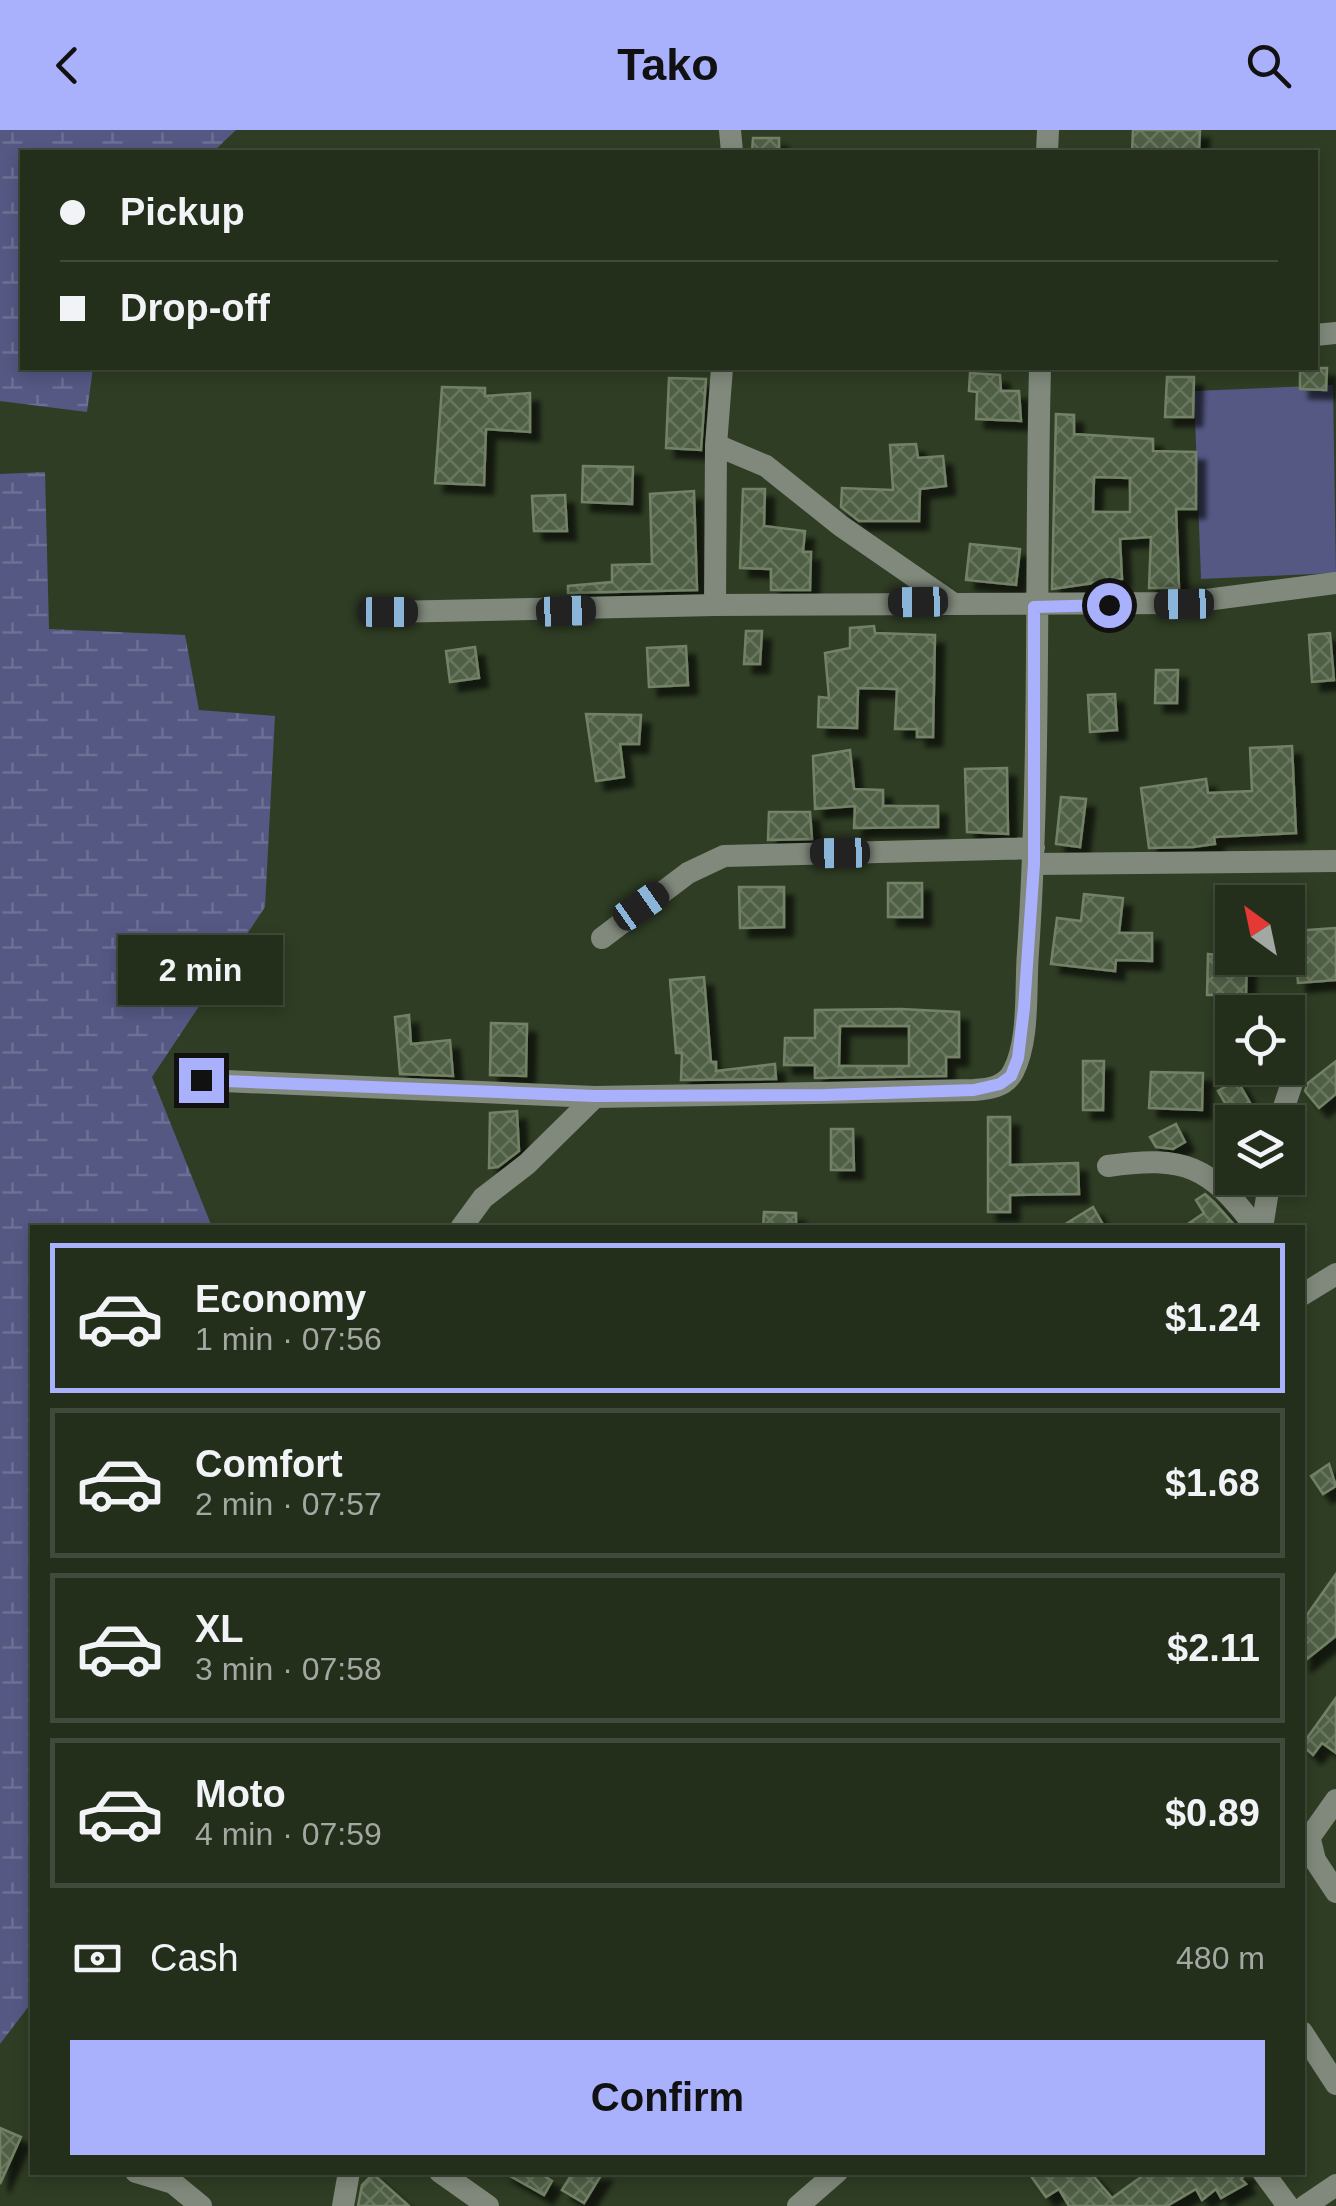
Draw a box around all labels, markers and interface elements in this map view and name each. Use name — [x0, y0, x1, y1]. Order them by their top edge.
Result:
icon: back — [40, 38, 95, 93]
icon: search — [1241, 38, 1296, 93]
text: Tako — [617, 39, 719, 90]
text: Pickup — [120, 191, 245, 233]
text: Drop-off — [120, 287, 270, 329]
route start — [1087, 583, 1132, 628]
car — [888, 586, 948, 618]
car — [1154, 588, 1214, 620]
car — [535, 595, 597, 627]
car — [358, 597, 418, 627]
car — [810, 837, 870, 869]
car — [608, 877, 674, 935]
north arrow — [1215, 885, 1305, 975]
map controls — [1215, 885, 1305, 1195]
callout: 2 min — [119, 935, 284, 1005]
text: 2 min — [159, 952, 242, 988]
button: locate — [1215, 995, 1305, 1085]
route end — [179, 1058, 224, 1103]
button: layers — [1215, 1105, 1305, 1195]
icon: car — [75, 1273, 165, 1363]
text: Economy — [195, 1278, 366, 1320]
text: $1.24 — [1165, 1297, 1260, 1339]
text: 1 min · 07:56 — [195, 1321, 382, 1357]
icon: car — [75, 1438, 165, 1528]
text: Comfort — [195, 1443, 343, 1485]
text: $1.68 — [1165, 1462, 1260, 1504]
text: 2 min · 07:57 — [195, 1486, 382, 1522]
icon: car — [75, 1603, 165, 1693]
text: XL — [195, 1608, 244, 1650]
text: $2.11 — [1167, 1627, 1260, 1669]
text: 3 min · 07:58 — [195, 1651, 382, 1687]
icon: car — [75, 1768, 165, 1858]
text: Moto — [195, 1773, 286, 1815]
text: $0.89 — [1165, 1792, 1260, 1834]
text: 4 min · 07:59 — [195, 1816, 382, 1852]
icon: cash — [70, 1931, 125, 1986]
text: Cash — [150, 1937, 239, 1979]
text: 480 m — [1176, 1940, 1265, 1976]
button: Confirm — [70, 2040, 1265, 2155]

